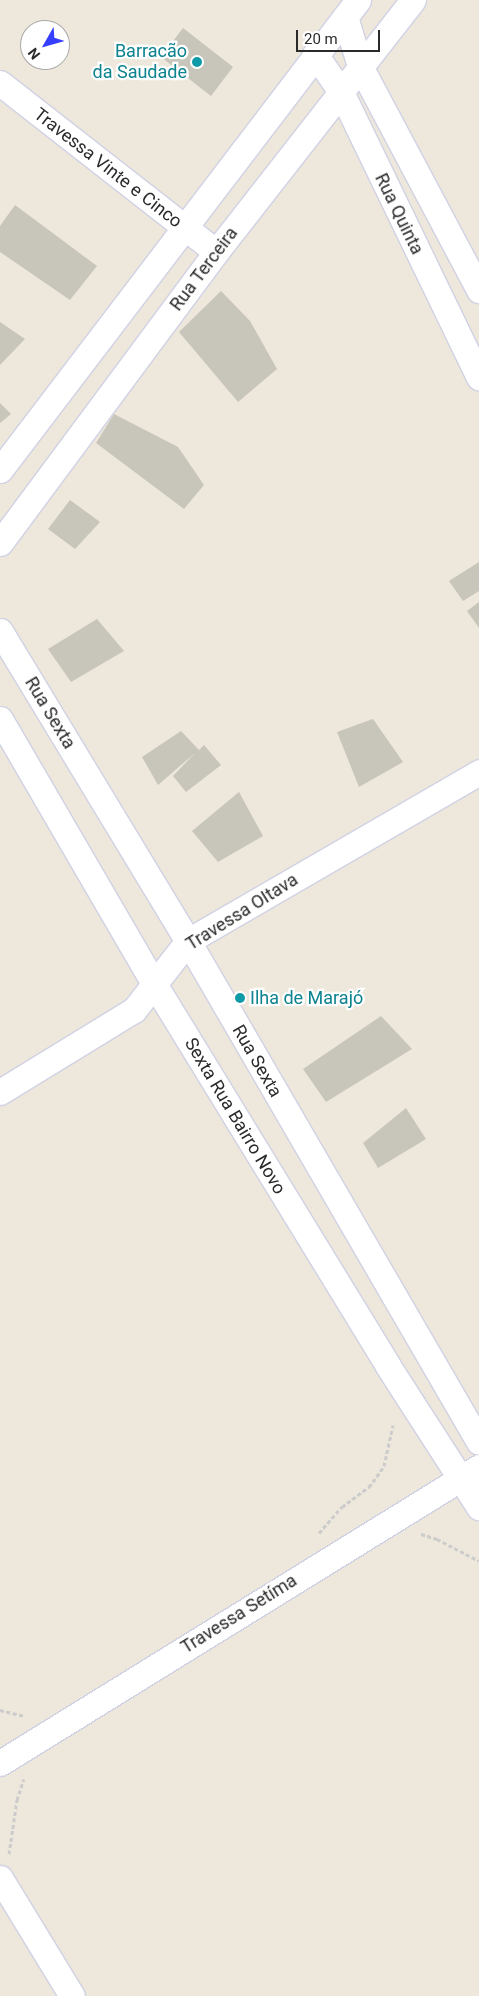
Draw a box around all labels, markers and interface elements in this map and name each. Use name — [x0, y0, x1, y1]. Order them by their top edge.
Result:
north arrow — [20, 20, 70, 70]
scale bar — [299, 20, 383, 52]
text: 20 m — [304, 30, 338, 48]
place label: Barracão da Saudade — [93, 41, 187, 84]
text: N — [25, 45, 43, 62]
marker: Barracão da Saudade — [191, 56, 203, 68]
street label: Travessa Vinte e Cinco — [30, 104, 186, 232]
street label: Rua Quinta — [370, 170, 428, 258]
street label: Rua Terceira — [165, 223, 243, 315]
street label: Rua Sexta — [20, 673, 80, 753]
street label: Travessa OItava — [182, 869, 302, 955]
place label: Ilha de Marajó — [250, 987, 363, 1009]
marker: Ilha de Marajó — [234, 992, 246, 1004]
street label: Rua Sexta — [228, 1021, 286, 1101]
street label: Sexta Rua Bairro Novo — [180, 1034, 290, 1198]
street label: Travessa Setíma — [177, 1570, 301, 1658]

